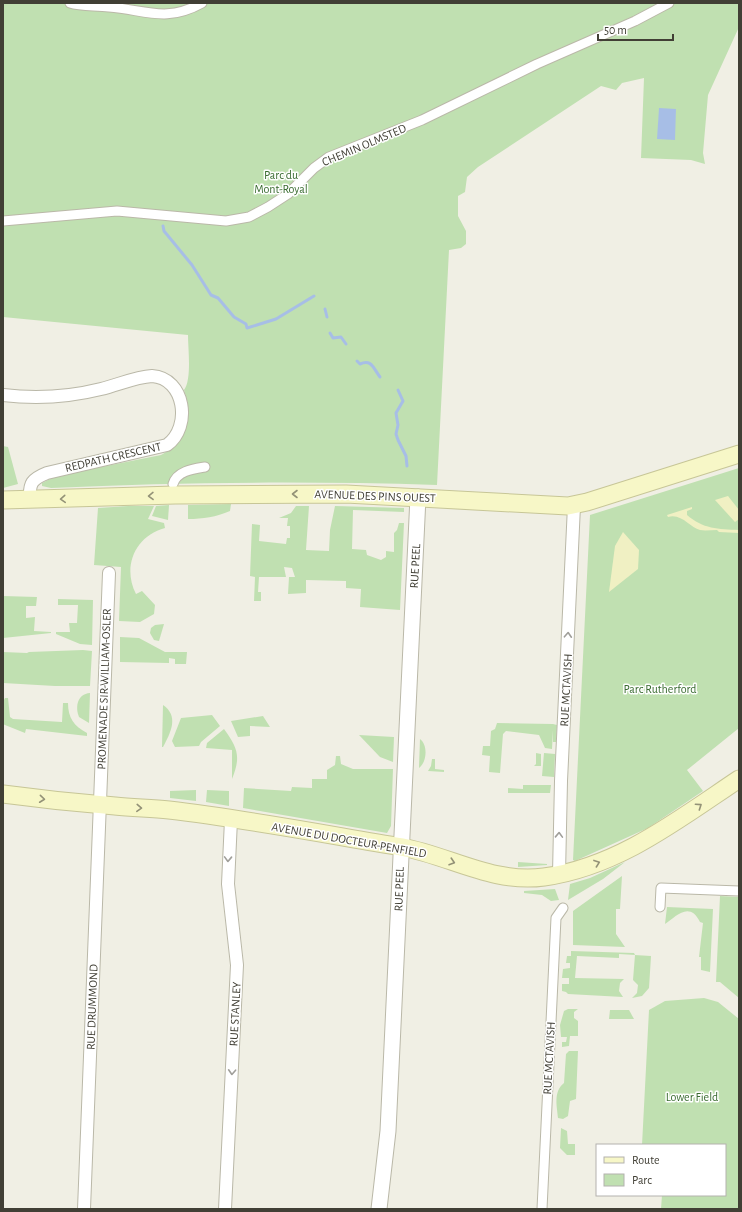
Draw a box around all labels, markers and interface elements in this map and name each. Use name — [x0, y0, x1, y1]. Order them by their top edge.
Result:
scale bar — [598, 16, 673, 42]
text: 50 m — [604, 24, 627, 36]
street label: CHEMIN OLMSTED — [320, 122, 408, 168]
park label: Parc du Mont-Royal — [254, 169, 308, 196]
street label: REDPATH CRESCENT — [64, 440, 162, 474]
street label: AVENUE DES PINS OUEST — [314, 488, 436, 504]
one-way arrow — [292, 490, 298, 498]
one-way arrow — [148, 491, 154, 500]
one-way arrow — [60, 494, 66, 503]
street label: RUE PEEL — [408, 543, 422, 589]
street label: PROMENADE SIR-WILLIAM-OSLER — [95, 608, 113, 770]
one-way arrow — [564, 632, 573, 638]
street label: RUE MCTAVISH — [558, 653, 574, 727]
park label: Parc Rutherford — [623, 683, 697, 695]
one-way arrow — [39, 794, 45, 803]
one-way arrow — [136, 803, 142, 812]
one-way arrow — [695, 804, 702, 811]
street label: AVENUE DU DOCTEUR-PENFIELD — [271, 820, 428, 860]
one-way arrow — [555, 832, 563, 838]
one-way arrow — [224, 856, 232, 862]
one-way arrow — [448, 857, 455, 866]
one-way arrow — [593, 860, 600, 868]
street label: RUE PEEL — [392, 867, 406, 911]
street label: RUE DRUMMOND — [85, 964, 100, 1050]
street label: RUE STANLEY — [227, 981, 243, 1047]
street label: RUE MCTAVISH — [541, 1021, 557, 1095]
one-way arrow — [228, 1069, 236, 1075]
park label: Lower Field — [666, 1091, 718, 1103]
legend — [596, 1144, 726, 1196]
text: Route — [632, 1154, 659, 1166]
text: Parc — [632, 1174, 652, 1186]

